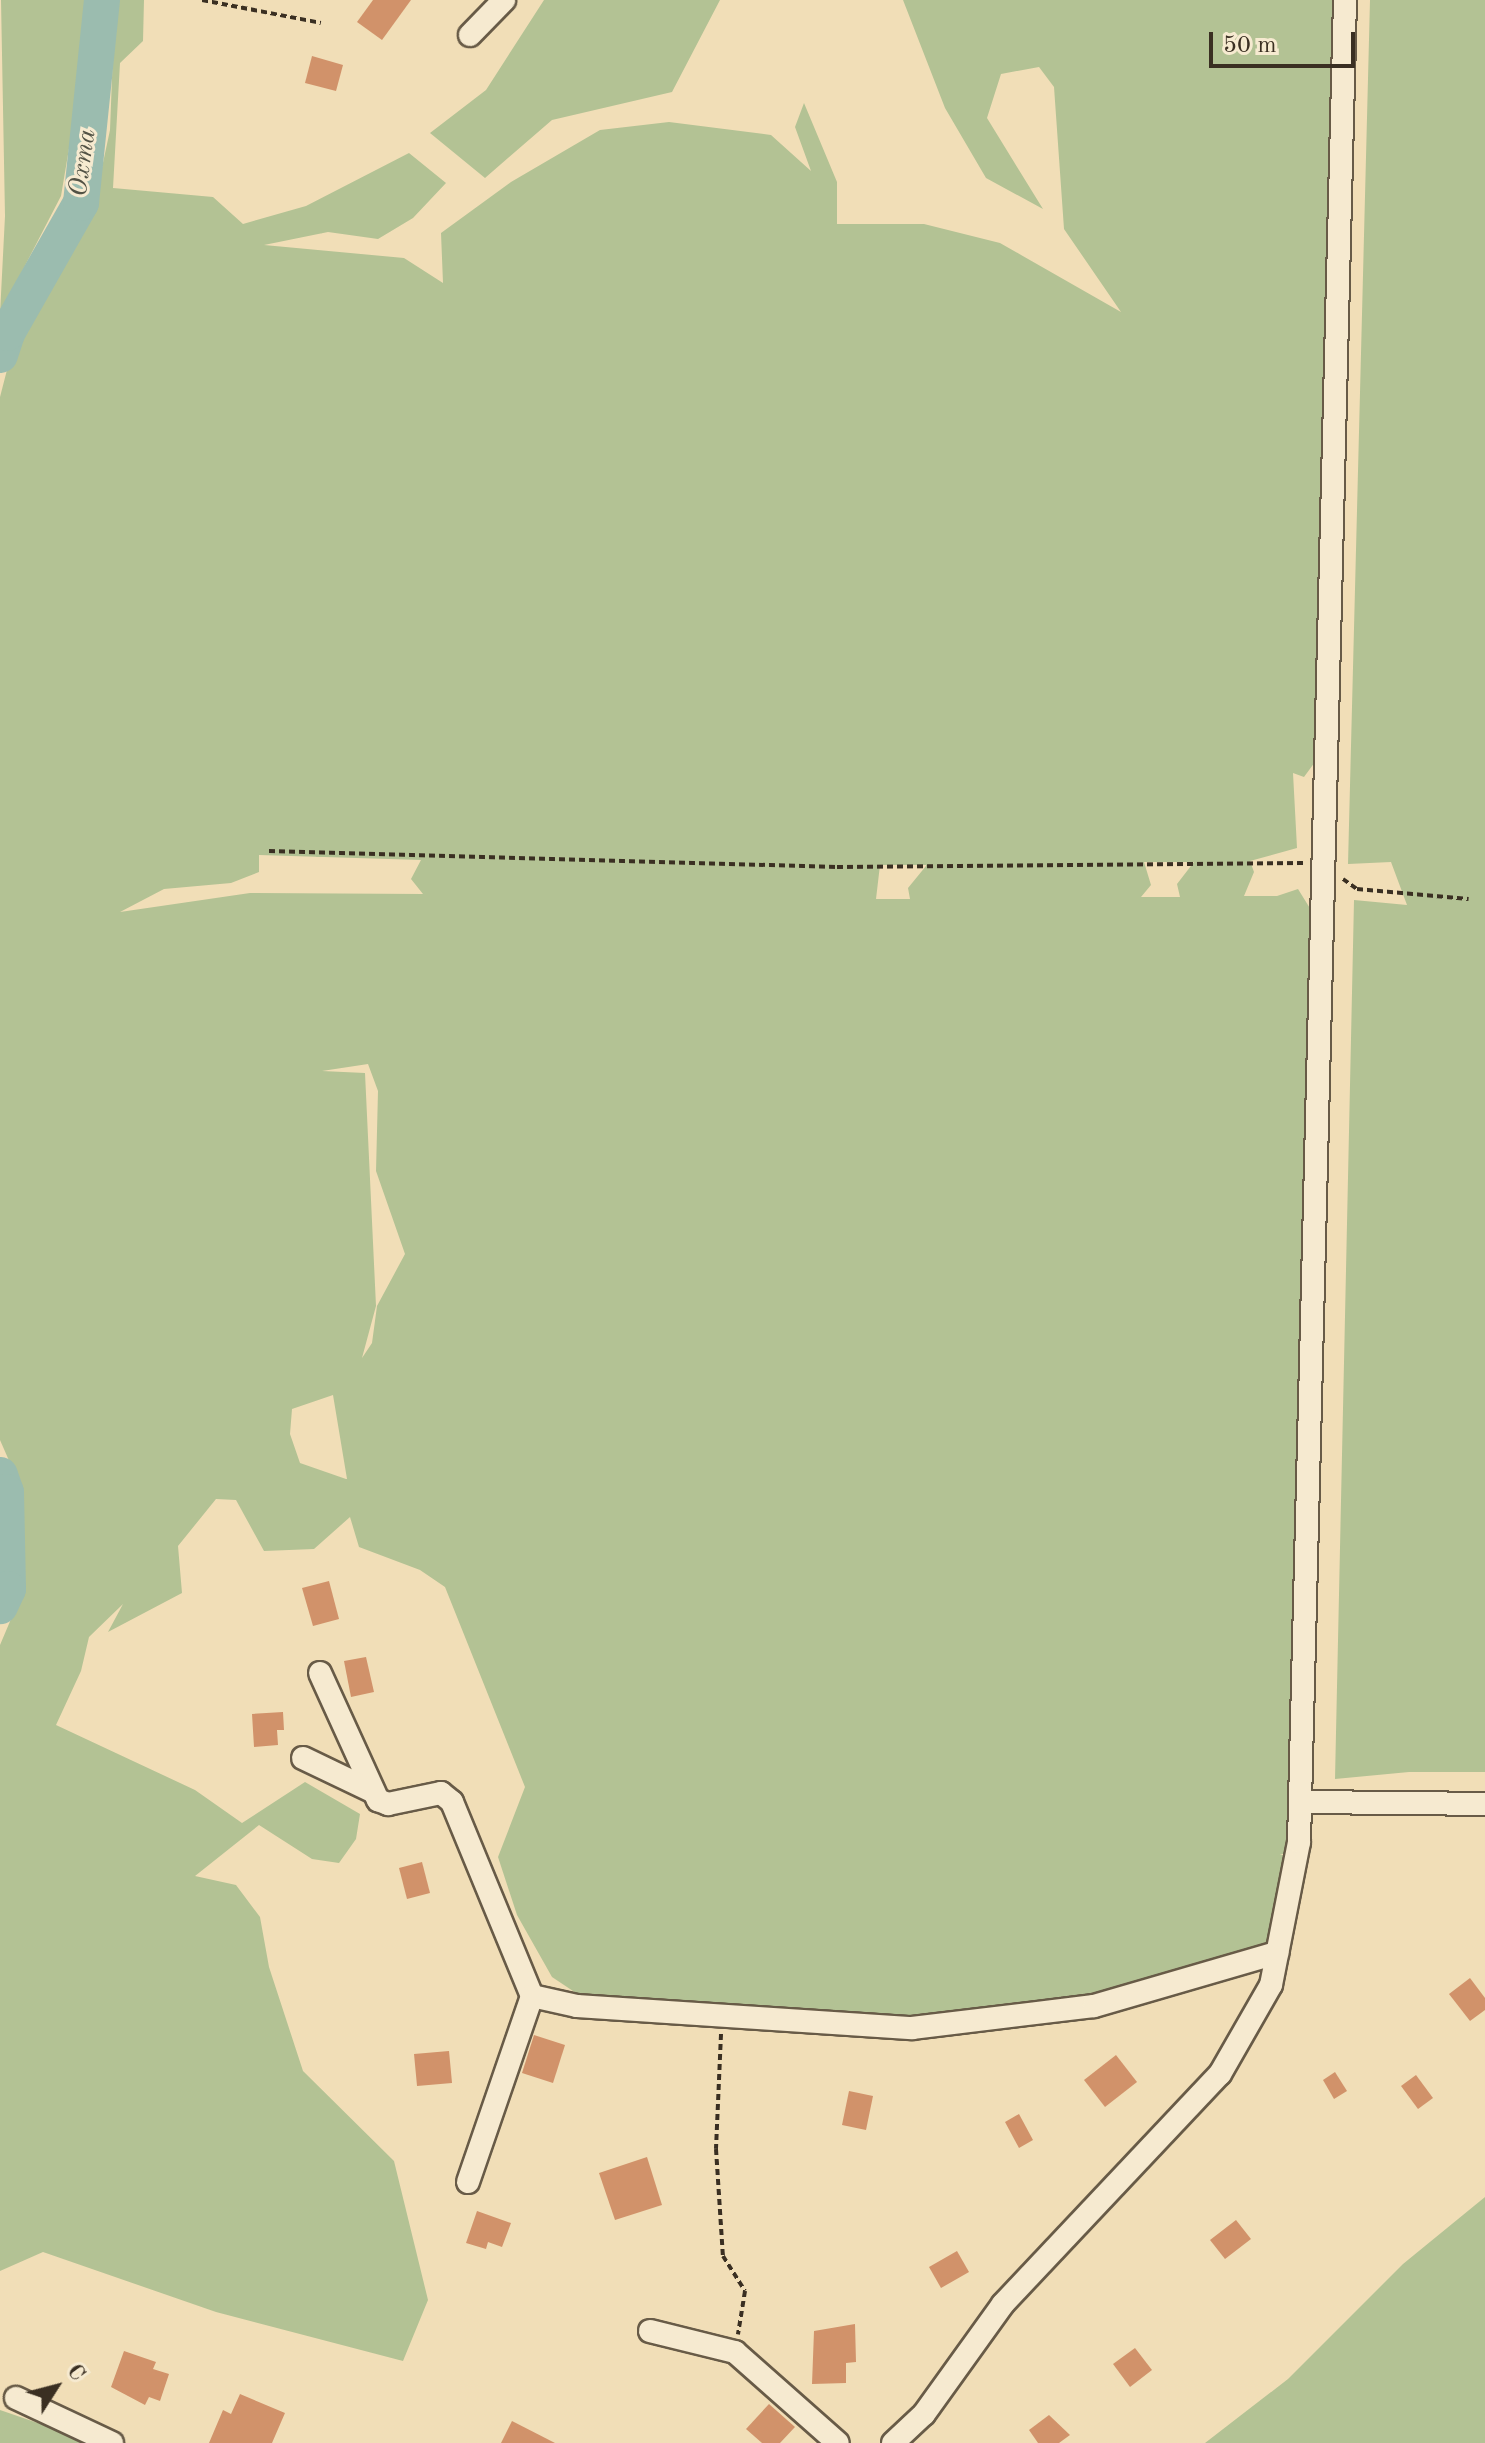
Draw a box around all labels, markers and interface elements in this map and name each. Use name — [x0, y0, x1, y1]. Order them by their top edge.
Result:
scale bar — [1213, 16, 1359, 66]
text: 50 m — [1223, 34, 1277, 58]
water label: Охта — [64, 127, 104, 199]
north arrow — [16, 2347, 96, 2427]
text: С — [62, 2361, 89, 2385]

